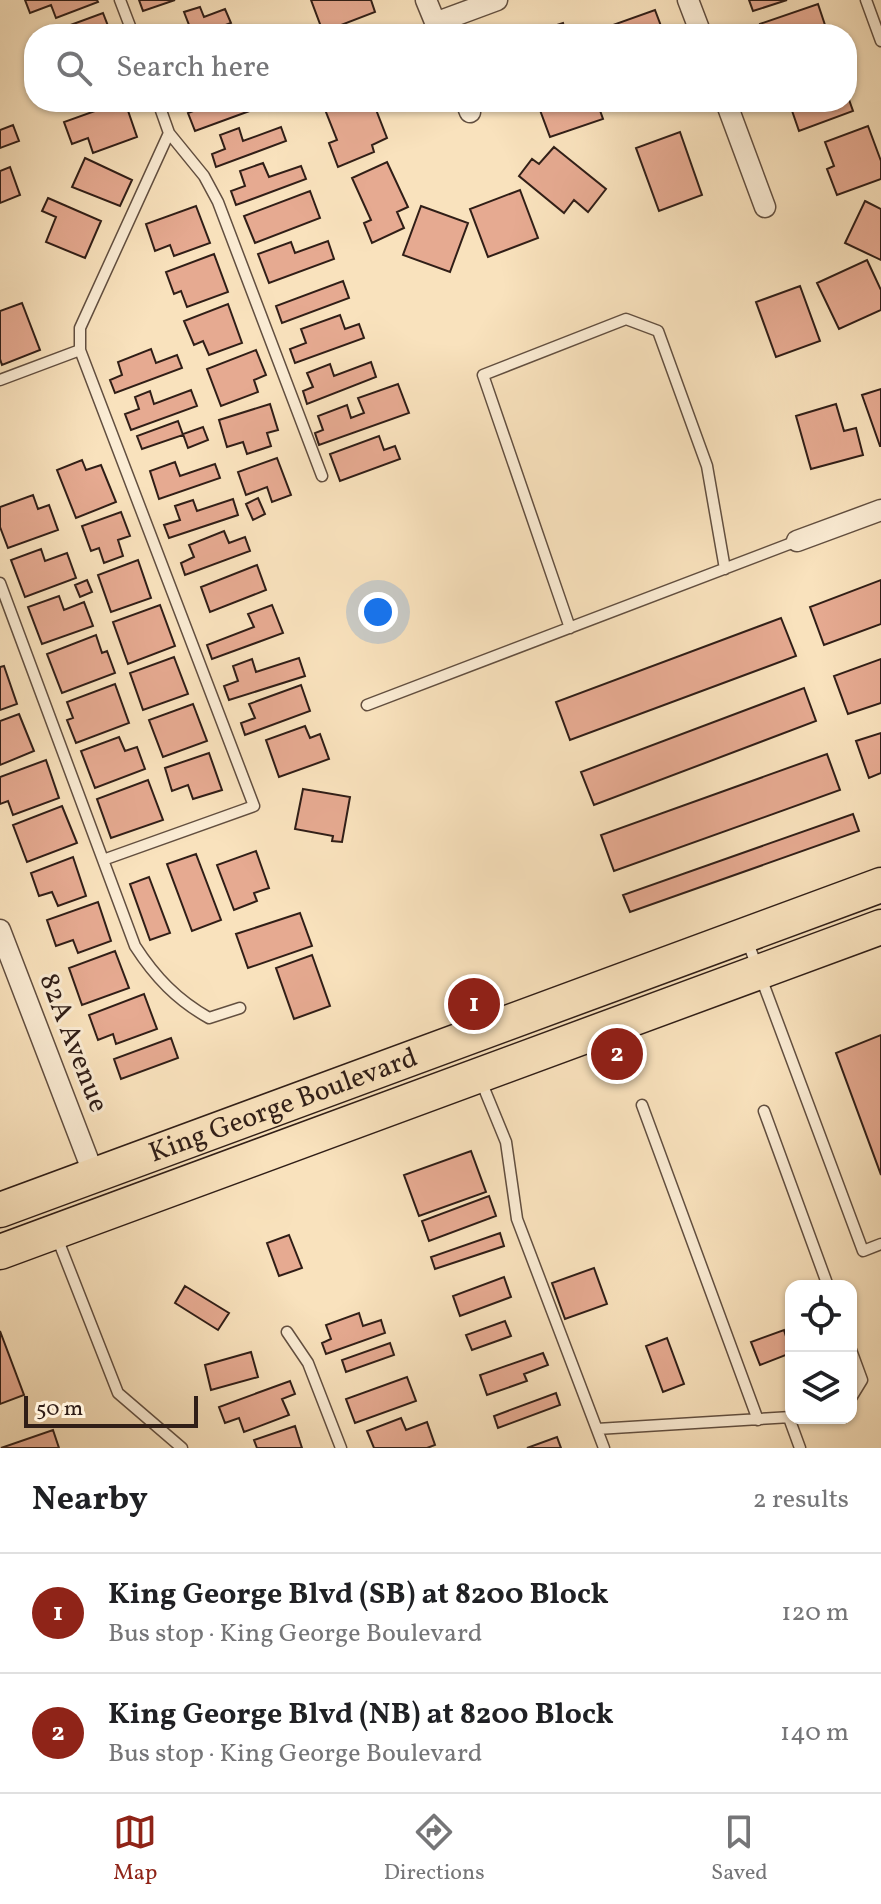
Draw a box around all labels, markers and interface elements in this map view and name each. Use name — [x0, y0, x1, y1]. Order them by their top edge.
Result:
search box — [24, 24, 857, 112]
icon: search — [52, 46, 96, 90]
text: Search here — [116, 47, 270, 89]
your location — [358, 592, 398, 632]
street label: 82A Avenue — [29, 968, 117, 1118]
pin: 1 — [448, 974, 500, 1034]
pin: 2 — [591, 1024, 643, 1084]
street label: King George Boulevard — [144, 1038, 423, 1173]
map controls — [785, 1280, 857, 1424]
button: locate — [785, 1280, 857, 1352]
button: layers — [785, 1352, 857, 1424]
scale bar — [24, 1392, 198, 1428]
text: 50 m — [36, 1394, 83, 1425]
text: Nearby — [32, 1477, 148, 1524]
text: 2 results — [753, 1482, 849, 1518]
text: King George Blvd (SB) at 8200 Block — [108, 1574, 609, 1616]
text: 1 — [53, 1595, 63, 1631]
text: 120 m — [781, 1595, 849, 1631]
text: Bus stop · King George Boulevard — [108, 1616, 483, 1652]
text: King George Blvd (NB) at 8200 Block — [108, 1694, 614, 1736]
text: 2 — [51, 1715, 65, 1751]
text: 140 m — [780, 1715, 849, 1751]
text: Bus stop · King George Boulevard — [108, 1736, 483, 1772]
tab: Map — [113, 1810, 157, 1889]
tab: Directions — [384, 1810, 485, 1889]
tab: Saved — [711, 1810, 768, 1889]

